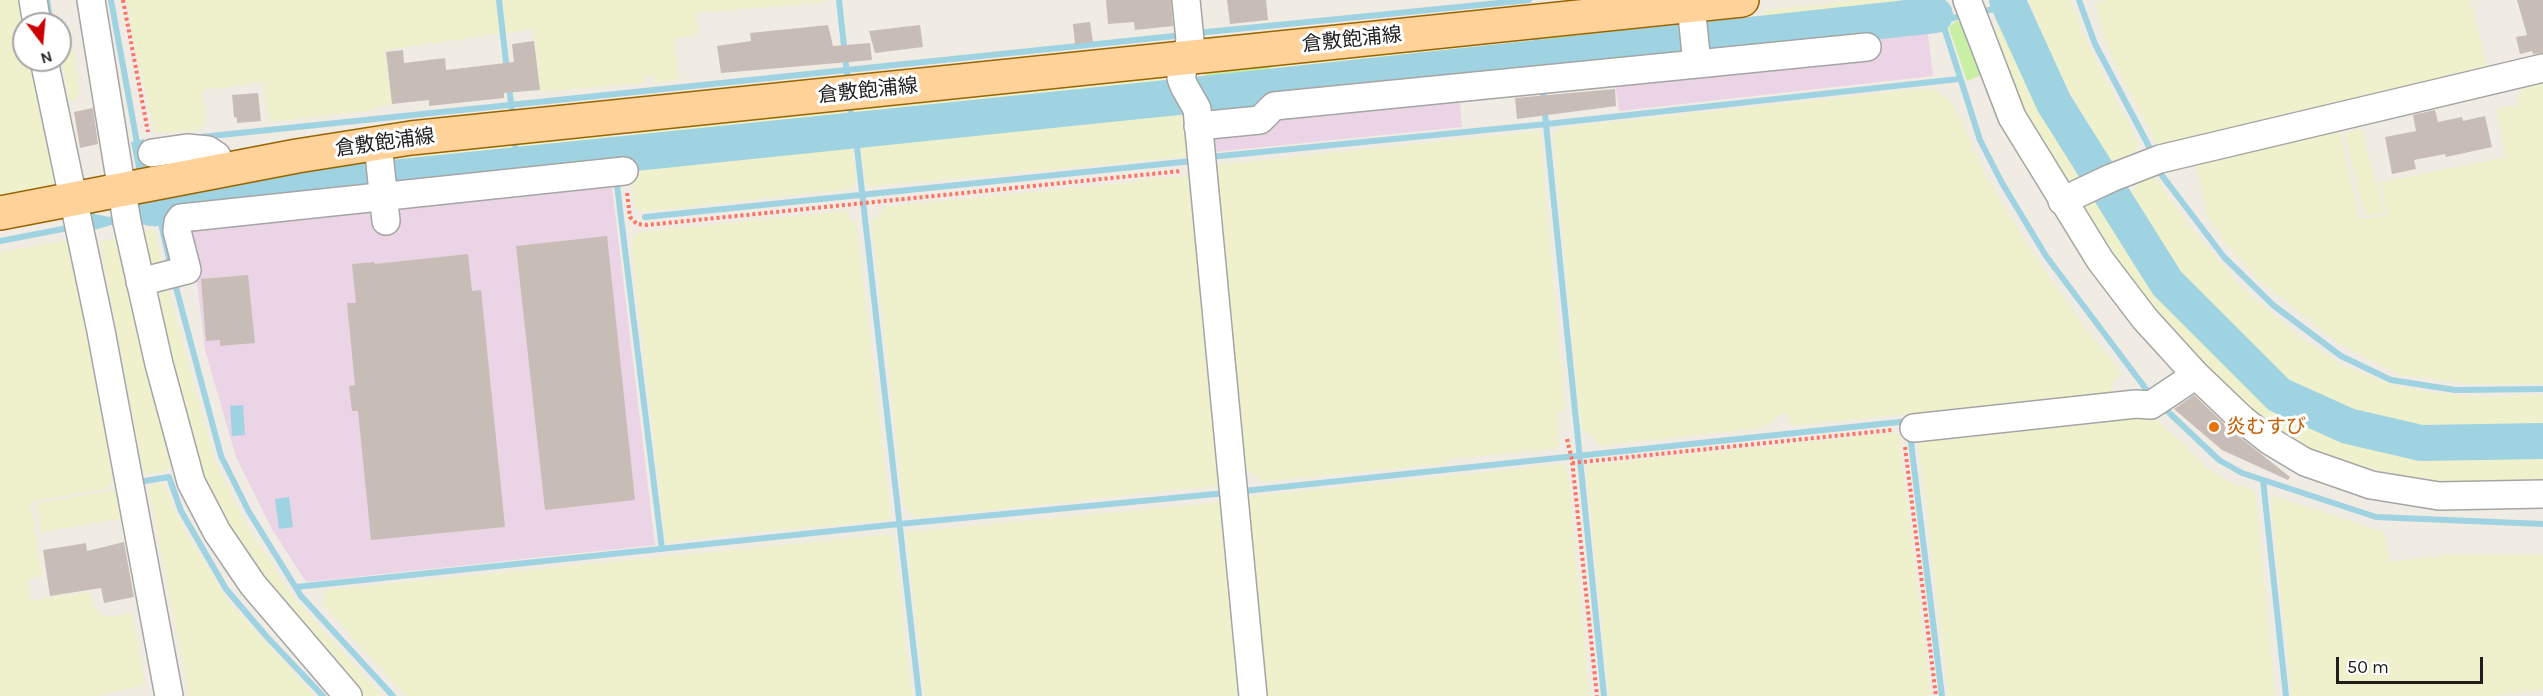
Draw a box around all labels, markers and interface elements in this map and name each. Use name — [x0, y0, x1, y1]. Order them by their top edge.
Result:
north arrow — [12, 12, 72, 72]
street label: 倉敷飽浦線 — [1301, 23, 1403, 57]
text: N — [38, 47, 55, 69]
street label: 倉敷飽浦線 — [817, 74, 919, 108]
street label: 倉敷飽浦線 — [334, 124, 436, 162]
place label: 炎むすび — [2226, 415, 2306, 439]
marker: 炎むすび — [2207, 420, 2221, 434]
scale bar — [2339, 645, 2486, 683]
text: 50 m — [2347, 656, 2389, 678]

